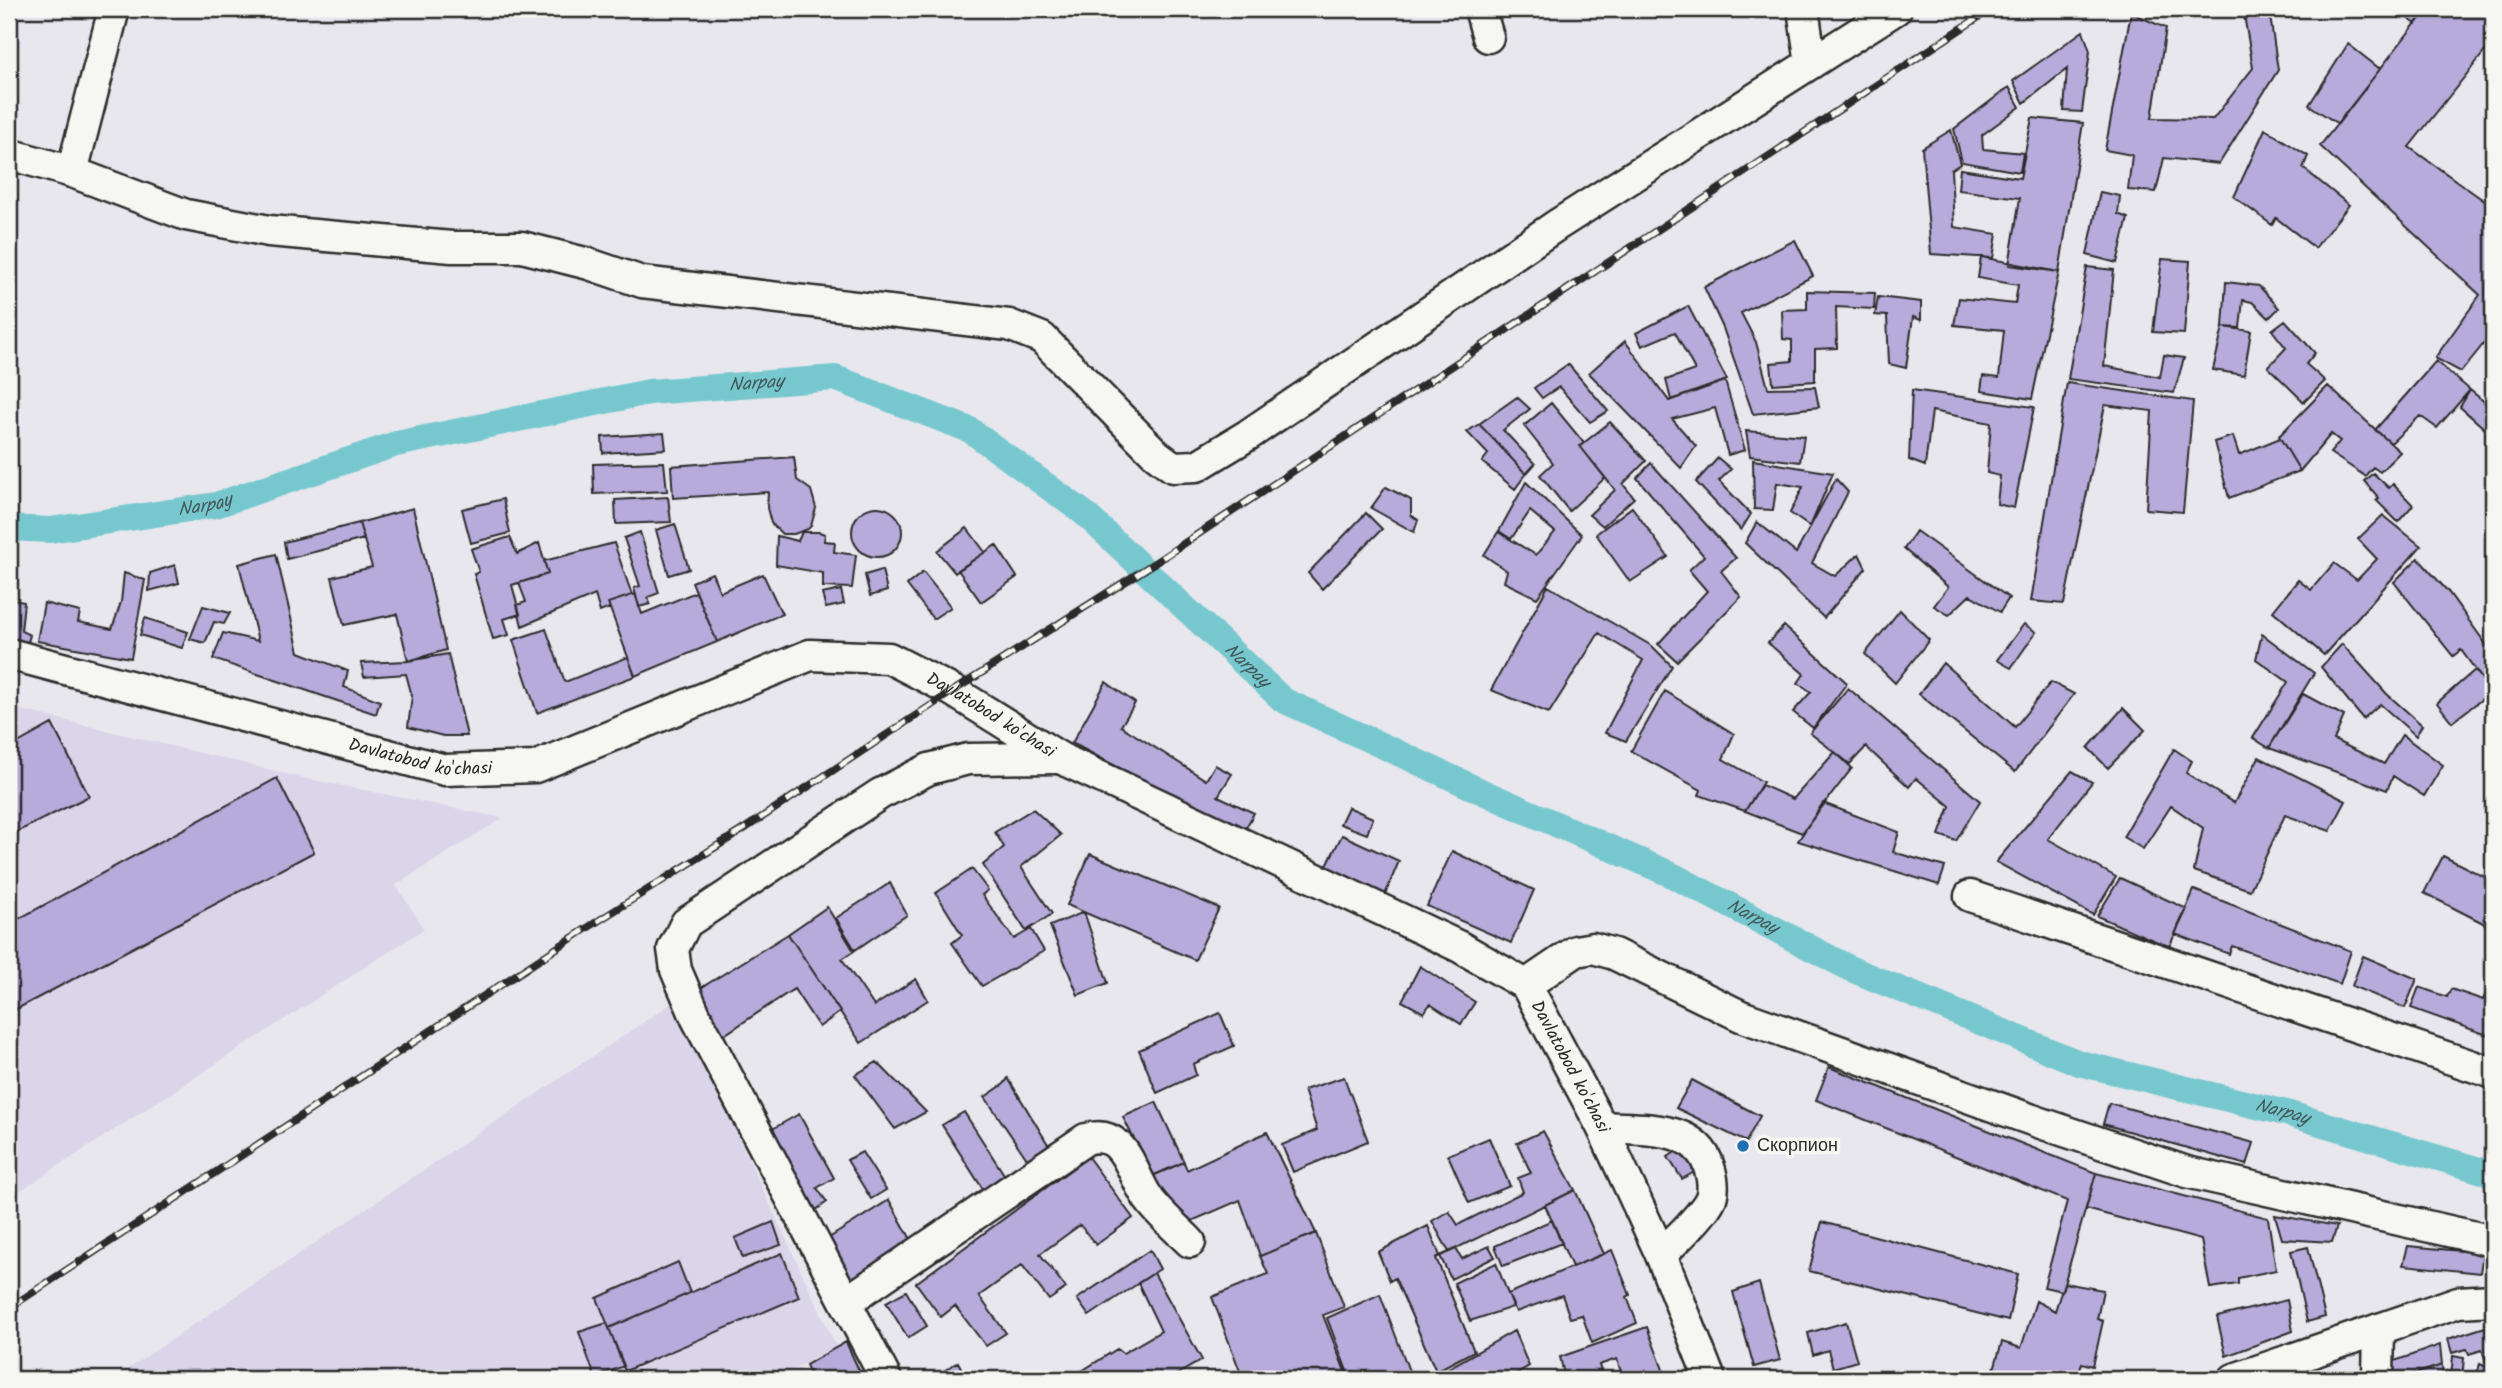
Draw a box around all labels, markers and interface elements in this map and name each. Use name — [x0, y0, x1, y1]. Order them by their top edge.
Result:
water label: Narpay — [728, 367, 788, 401]
water label: Narpay — [176, 484, 239, 526]
water label: Narpay — [1217, 636, 1279, 698]
street label: Davlatobod ko'chasi — [921, 665, 1061, 766]
street label: Davlatobod ko'chasi — [345, 730, 493, 785]
water label: Narpay — [1721, 891, 1787, 945]
street label: Davlatobod ko'chasi — [1522, 995, 1618, 1139]
water label: Narpay — [2252, 1091, 2316, 1135]
place label: Скорпион — [1757, 1132, 1838, 1161]
marker: Скорпион — [1735, 1138, 1751, 1154]

